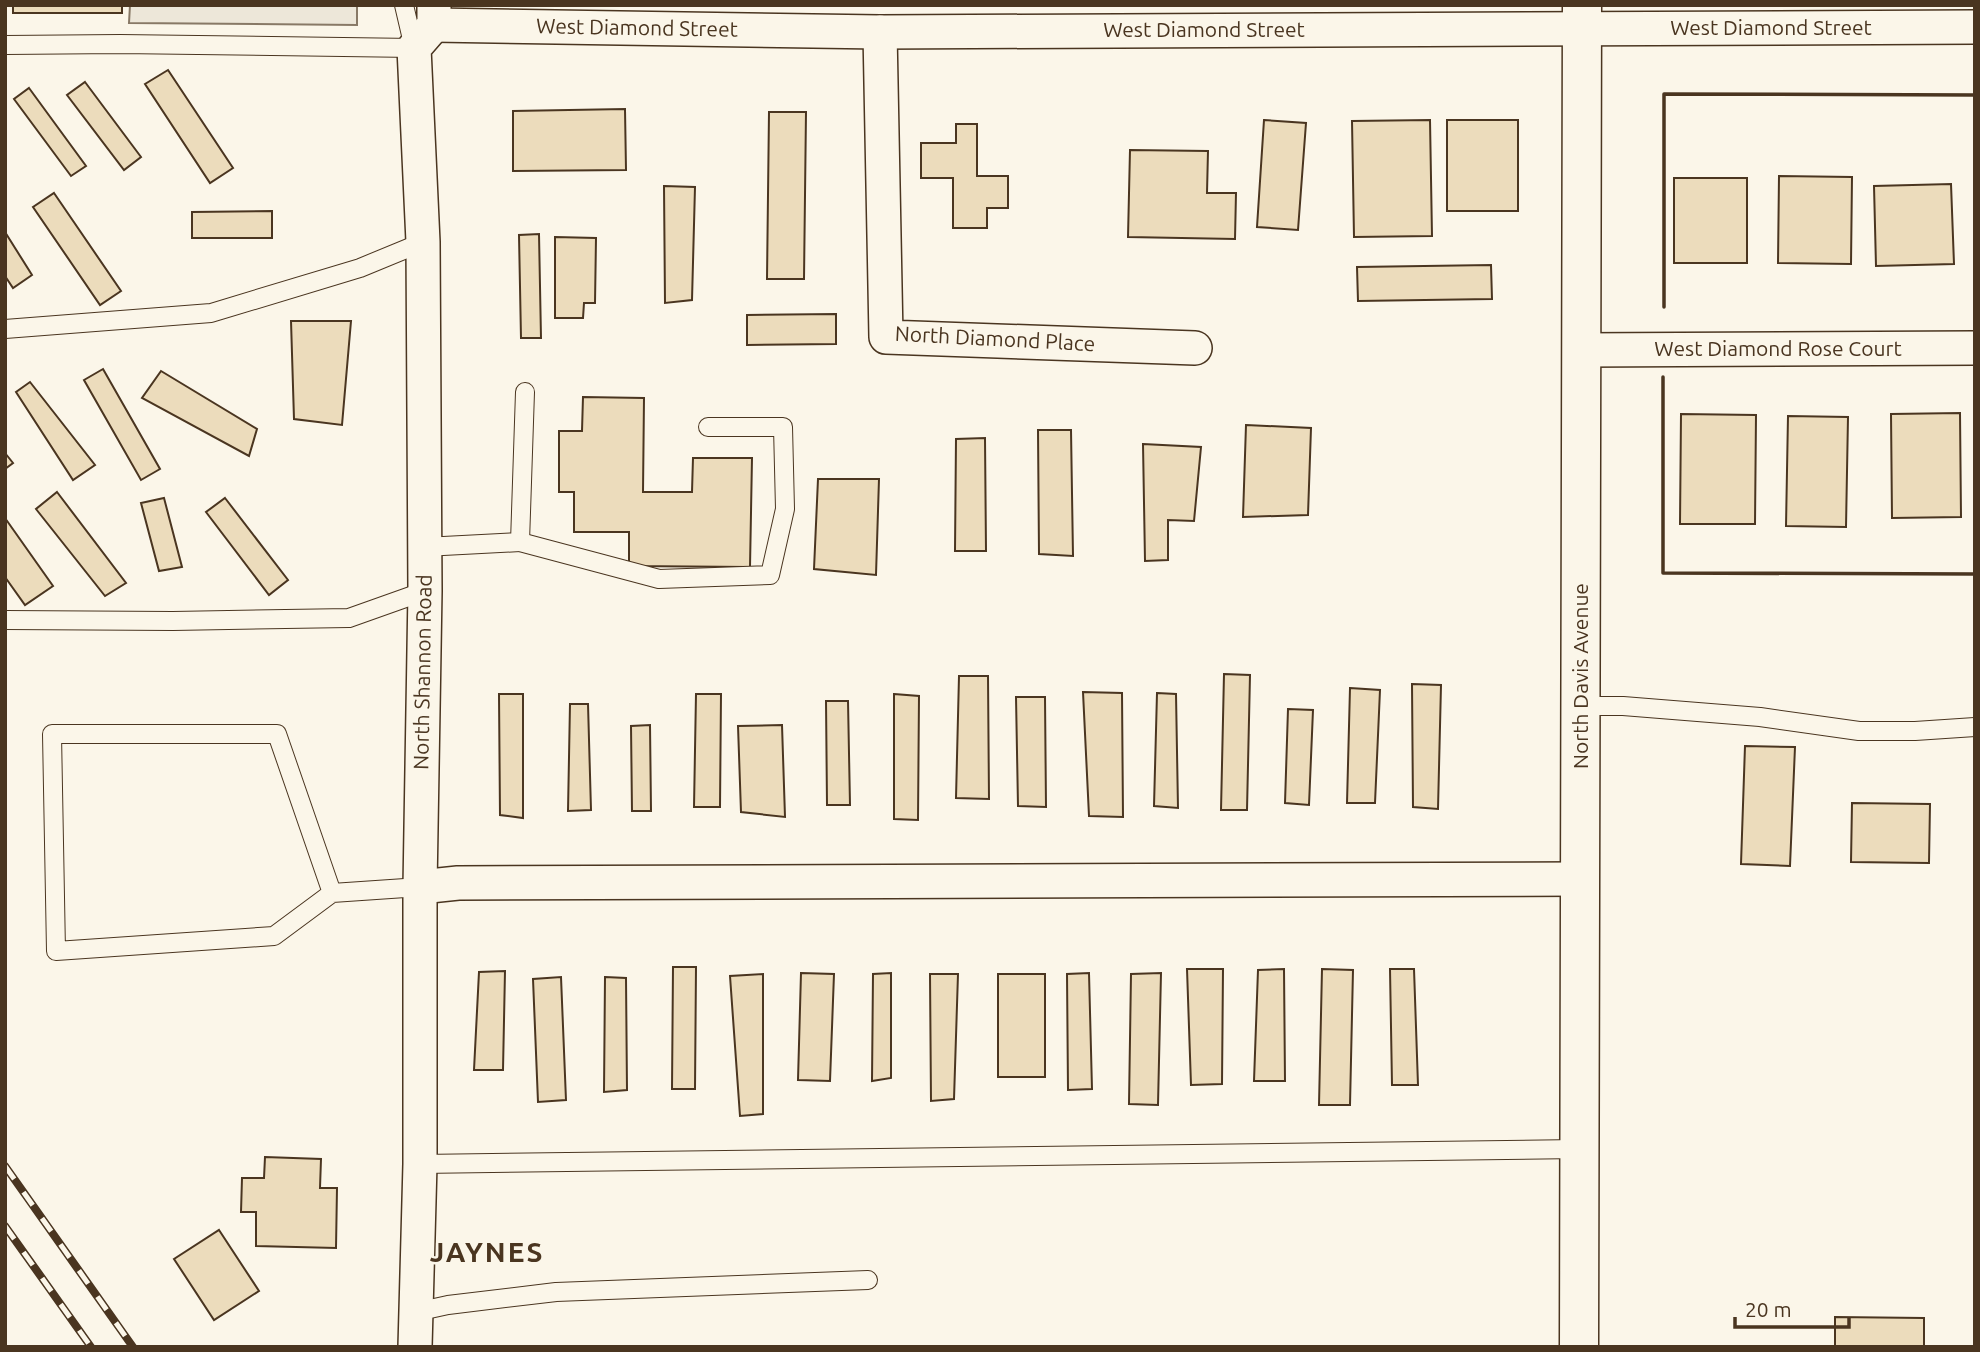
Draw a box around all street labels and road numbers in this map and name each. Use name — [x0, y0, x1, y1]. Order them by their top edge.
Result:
street label: West Diamond Street — [536, 13, 738, 41]
street label: West Diamond Street — [1670, 15, 1872, 39]
street label: West Diamond Street — [1103, 17, 1305, 41]
street label: North Diamond Place — [894, 321, 1096, 355]
street label: West Diamond Rose Court — [1654, 336, 1902, 360]
street label: North Shannon Road — [408, 574, 436, 770]
street label: North Davis Avenue — [1568, 583, 1592, 769]

